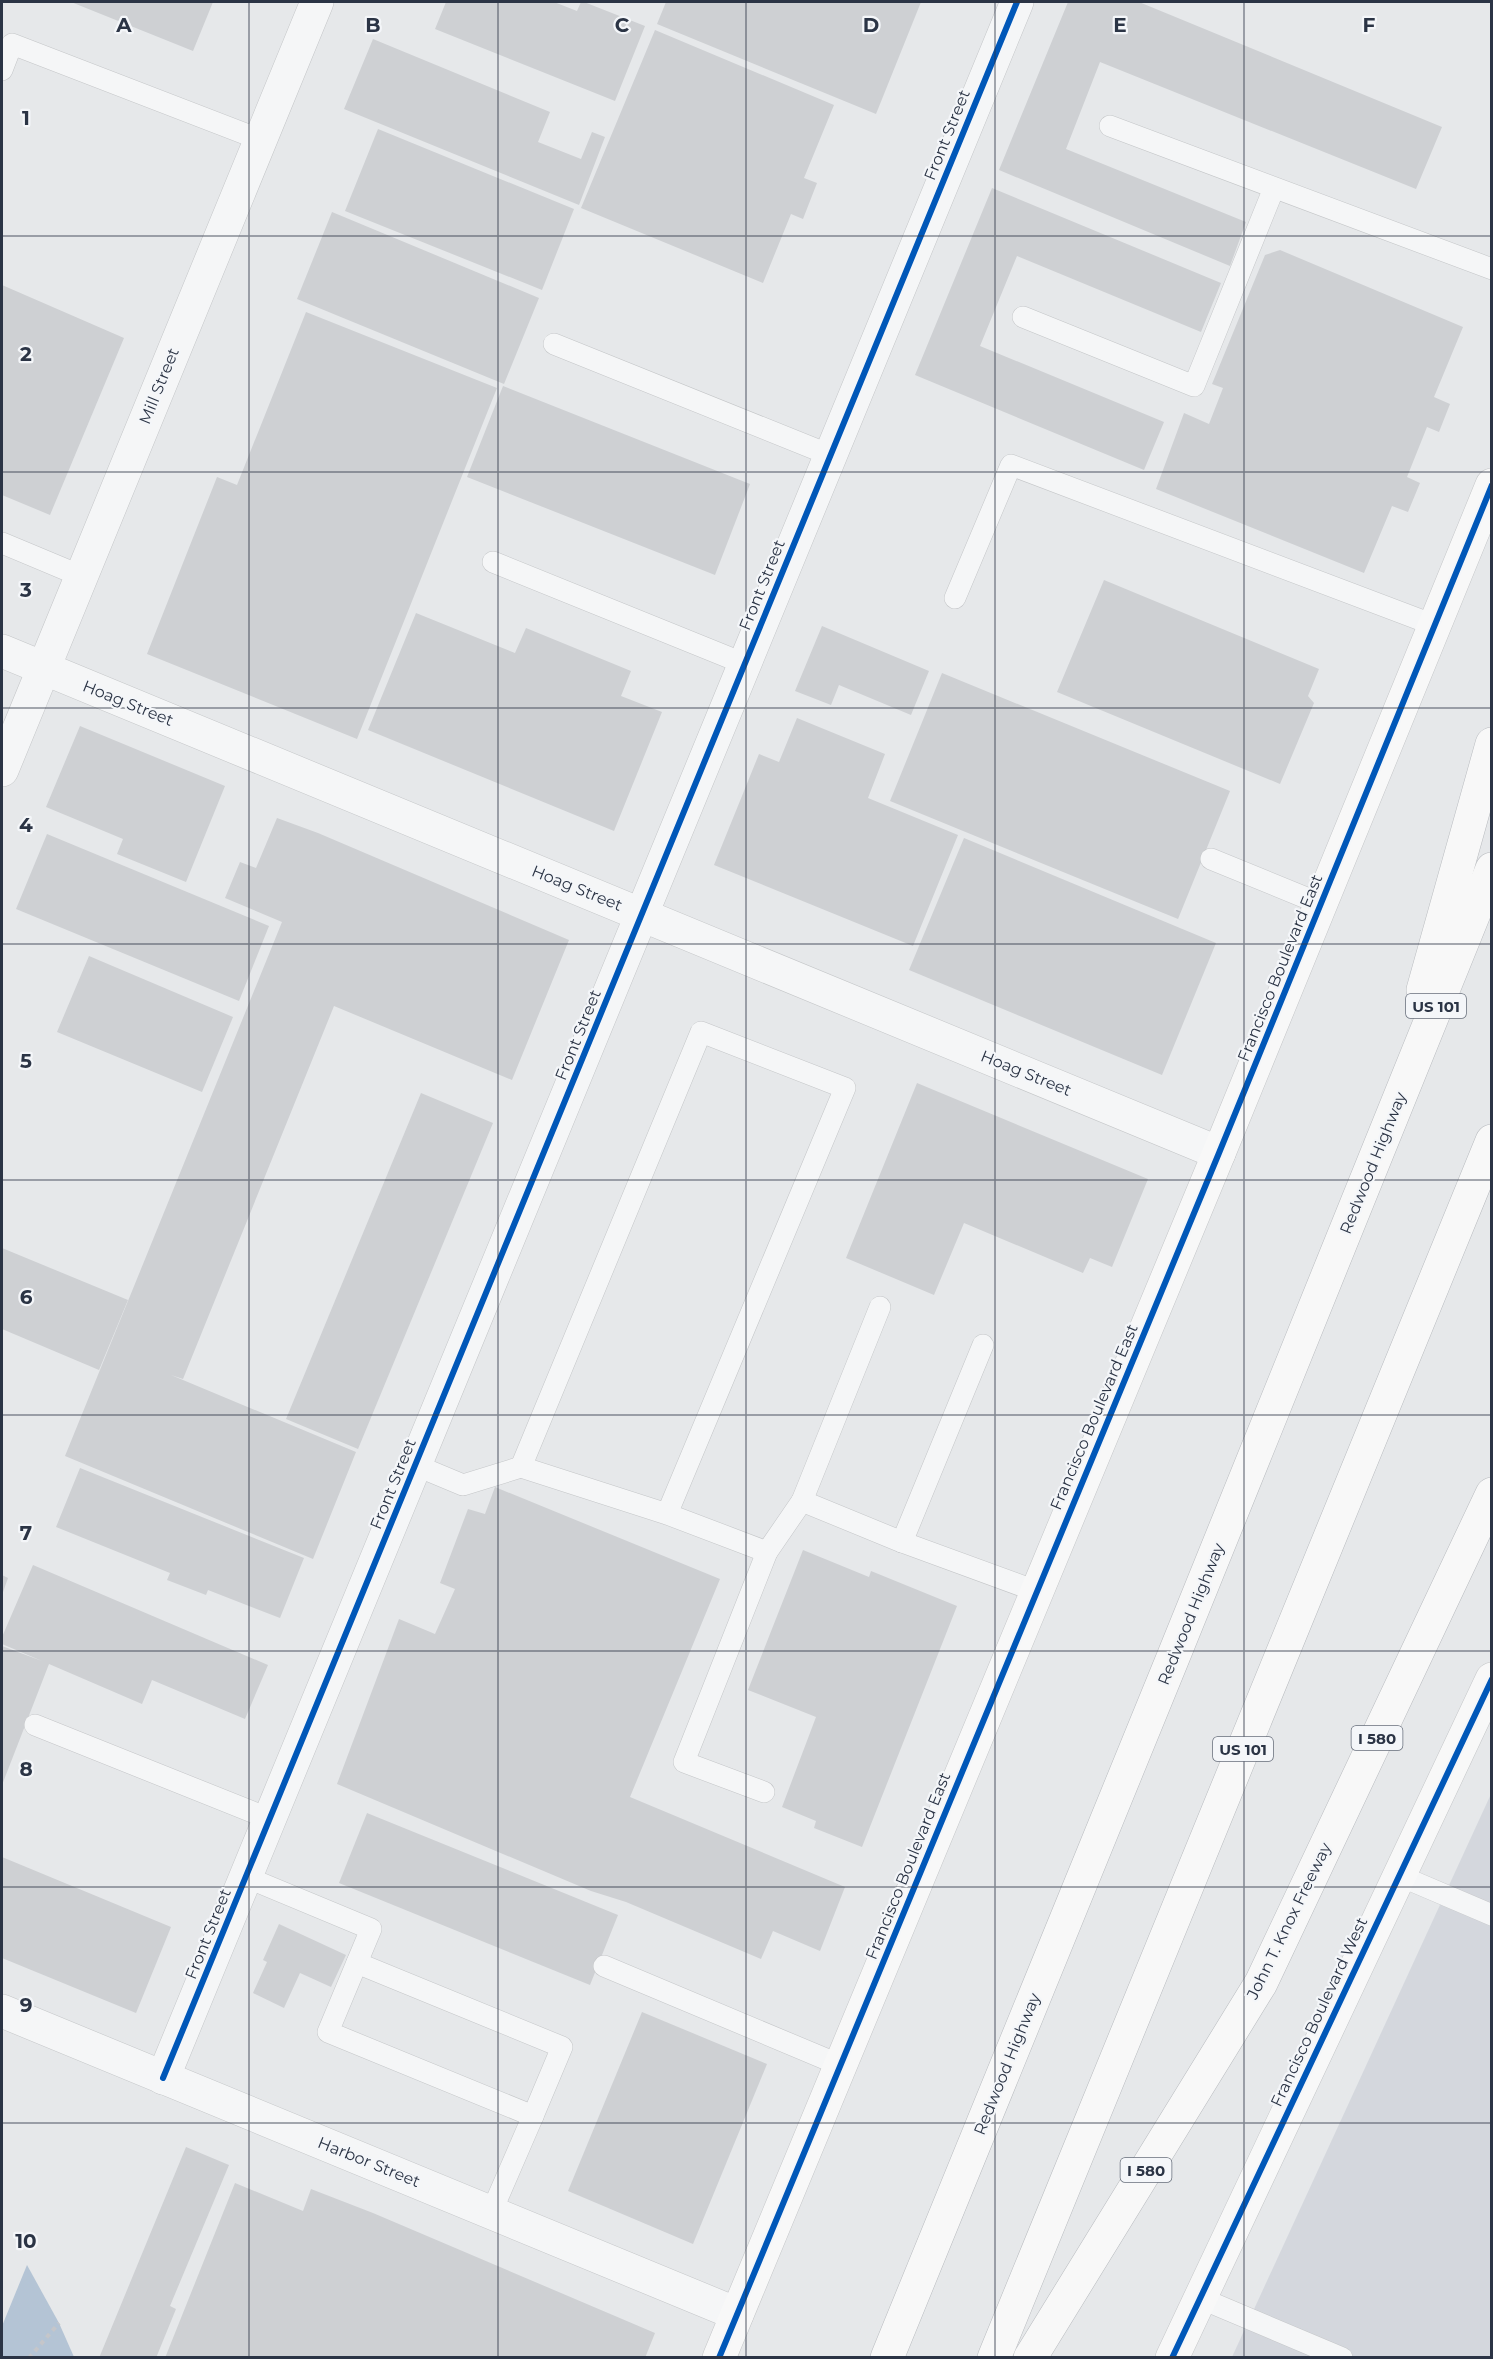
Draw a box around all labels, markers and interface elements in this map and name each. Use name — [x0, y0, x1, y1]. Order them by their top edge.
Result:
text: A — [115, 13, 132, 37]
text: B — [365, 13, 381, 37]
text: C — [615, 13, 630, 37]
text: D — [863, 13, 879, 37]
text: E — [1113, 13, 1127, 37]
text: F — [1363, 13, 1376, 37]
street label: Front Street — [920, 86, 974, 183]
text: 1 — [22, 106, 30, 130]
text: 2 — [20, 342, 32, 366]
street label: Mill Street — [135, 345, 183, 427]
street label: Front Street — [735, 536, 789, 633]
text: 3 — [19, 578, 32, 602]
street label: Hoag Street — [80, 676, 177, 730]
text: 4 — [19, 813, 33, 837]
street label: Hoag Street — [529, 861, 626, 915]
street label: Francisco Boulevard East — [1234, 871, 1326, 1064]
street label: Front Street — [551, 986, 605, 1083]
road number: US 101 — [1406, 994, 1466, 1018]
street label: Hoag Street — [978, 1046, 1075, 1100]
text: 5 — [20, 1049, 32, 1073]
street label: Redwood Highway — [1336, 1089, 1410, 1237]
text: 6 — [20, 1285, 33, 1309]
street label: Francisco Boulevard East — [1046, 1321, 1142, 1513]
street label: Front Street — [366, 1435, 420, 1532]
text: 7 — [20, 1521, 32, 1545]
street label: Redwood Highway — [1154, 1540, 1228, 1688]
road number: I 580 — [1352, 1726, 1402, 1750]
road number: US 101 — [1213, 1737, 1273, 1761]
text: 8 — [19, 1757, 33, 1781]
street label: Francisco Boulevard East — [862, 1769, 954, 1962]
street label: John T. Knox Freeway — [1242, 1839, 1335, 2003]
street label: Front Street — [181, 1885, 235, 1982]
street label: Francisco Boulevard West — [1267, 1914, 1371, 2110]
street label: Redwood Highway — [970, 1990, 1044, 2138]
text: 9 — [20, 1993, 32, 2017]
street label: Harbor Street — [315, 2133, 423, 2191]
road number: I 580 — [1120, 2158, 1172, 2182]
text: 10 — [15, 2229, 37, 2253]

